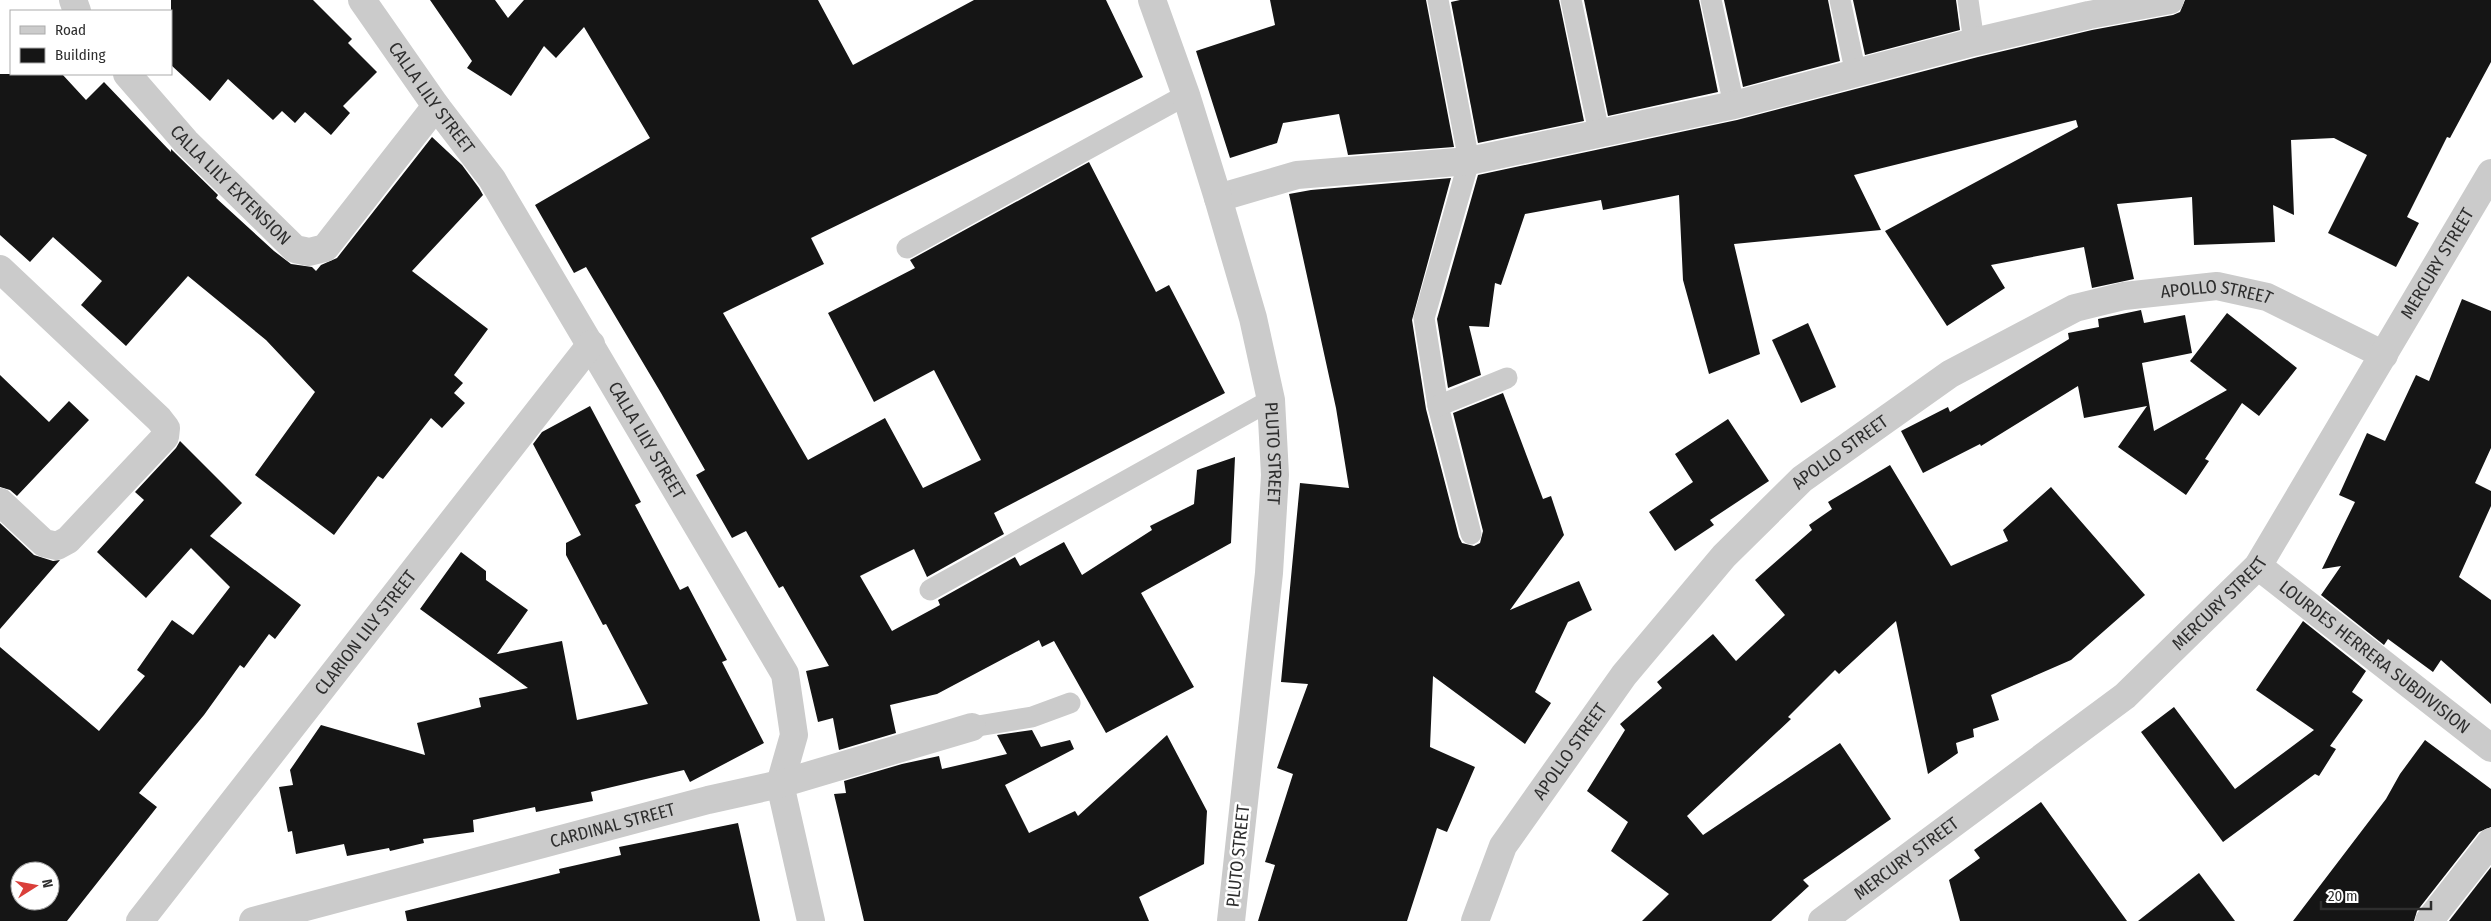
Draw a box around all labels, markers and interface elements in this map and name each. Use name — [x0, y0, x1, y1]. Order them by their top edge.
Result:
legend — [10, 10, 172, 75]
text: Road — [55, 21, 86, 39]
street label: CALLA LILY STREET — [384, 38, 480, 158]
text: Building — [55, 46, 106, 64]
street label: CALLA LILY EXTENSION — [165, 121, 296, 250]
street label: MERCURY STREET — [2396, 204, 2479, 323]
street label: APOLLO STREET — [2159, 275, 2277, 309]
street label: CALLA LILY STREET — [603, 378, 690, 504]
street label: PLUTO STREET — [1260, 401, 1286, 506]
street label: APOLLO STREET — [1787, 410, 1893, 494]
street label: MERCURY STREET — [2167, 552, 2272, 655]
street label: CLARION LILY STREET — [310, 566, 421, 699]
street label: LOURDES HERRERA SUBDIVISION — [2275, 576, 2474, 738]
street label: APOLLO STREET — [1528, 698, 1612, 804]
street label: CARDINAL STREET — [548, 798, 678, 853]
street label: PLUTO STREET — [1222, 803, 1254, 908]
street label: MERCURY STREET — [1850, 812, 1964, 904]
north arrow — [10, 861, 60, 911]
text: N — [38, 878, 56, 889]
scale bar — [2321, 878, 2431, 910]
text: 20 m — [2328, 887, 2358, 905]

